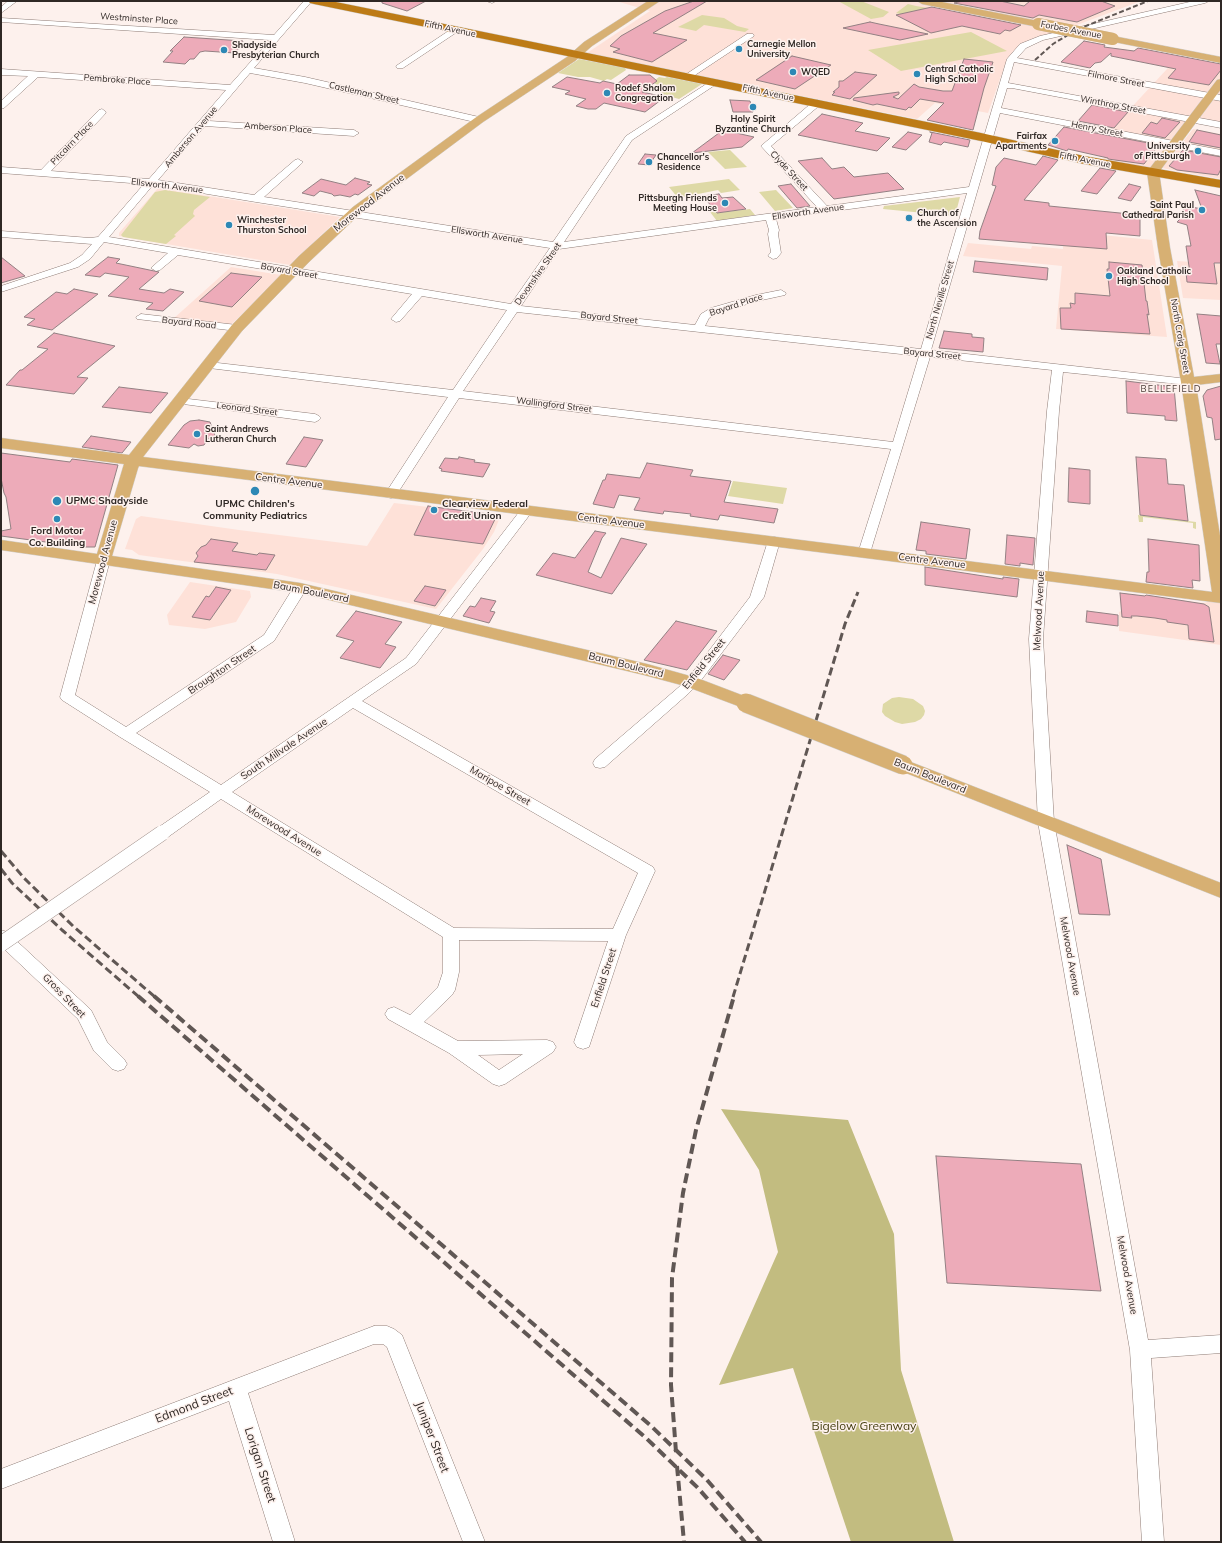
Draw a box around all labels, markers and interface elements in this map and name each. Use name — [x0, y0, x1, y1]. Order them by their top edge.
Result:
street label: Westminster Place — [100, 11, 178, 27]
street label: Fifth Avenue — [423, 18, 477, 40]
street label: Forbes Avenue — [1040, 19, 1102, 41]
place label: Carnegie Mellon University — [747, 39, 816, 60]
place label: Shadyside Presbyterian Church — [232, 40, 319, 61]
marker: Carnegie Mellon University — [734, 44, 744, 54]
marker: Shadyside Presbyterian Church — [219, 45, 229, 55]
place label: Central Catholic High School — [925, 64, 993, 85]
marker: WQED — [788, 67, 798, 77]
place label: WQED — [801, 67, 830, 77]
street label: Filmore Street — [1087, 68, 1145, 90]
marker: Central Catholic High School — [912, 69, 922, 79]
street label: Pembroke Place — [83, 72, 151, 88]
street label: Castleman Street — [328, 80, 400, 106]
street label: Fifth Avenue — [741, 82, 795, 104]
place label: Rodef Shalom Congregation — [615, 83, 675, 104]
marker: Rodef Shalom Congregation — [602, 88, 612, 98]
street label: Winthrop Street — [1079, 93, 1147, 117]
marker: Holy Spirit Byzantine Church — [748, 102, 758, 112]
street label: Amberson Avenue — [162, 104, 220, 170]
place label: Holy Spirit Byzantine Church — [715, 114, 791, 135]
street label: Pitcairn Place — [48, 119, 96, 167]
street label: Henry Street — [1070, 119, 1124, 139]
street label: Amberson Place — [244, 120, 312, 136]
place label: Fairfax Apartments — [996, 131, 1047, 152]
marker: Fairfax Apartments — [1050, 136, 1060, 146]
place label: University of Pittsburgh — [1134, 141, 1190, 162]
marker: University of Pittsburgh — [1193, 146, 1203, 156]
street label: Clyde Street — [768, 149, 810, 193]
street label: Fifth Avenue — [1058, 150, 1112, 170]
place label: Chancellor's Residence — [657, 152, 709, 173]
marker: Chancellor's Residence — [644, 157, 654, 167]
street label: Morewood Avenue — [331, 172, 407, 234]
street label: Ellsworth Avenue — [130, 176, 204, 196]
place label: Pittsburgh Friends Meeting House — [638, 193, 717, 214]
marker: Pittsburgh Friends Meeting House — [720, 198, 730, 208]
place label: Saint Paul Cathedral Parish — [1122, 200, 1194, 221]
street label: Ellsworth Avenue — [771, 202, 845, 222]
marker: Saint Paul Cathedral Parish — [1197, 205, 1207, 215]
place label: Church of the Ascension — [917, 208, 977, 229]
marker: Church of the Ascension — [904, 213, 914, 223]
place label: Winchester Thurston School — [237, 215, 307, 236]
marker: Winchester Thurston School — [224, 220, 234, 230]
street label: Ellsworth Avenue — [450, 224, 524, 246]
street label: Devonshire Street — [512, 241, 564, 307]
street label: North Neville Street — [924, 260, 956, 340]
street label: Bayard Street — [260, 261, 318, 281]
place label: Oakland Catholic High School — [1117, 266, 1191, 287]
marker: Oakland Catholic High School — [1104, 271, 1114, 281]
street label: Bayard Place — [708, 291, 764, 319]
street label: North Craig Street — [1168, 298, 1192, 374]
street label: Bayard Street — [580, 310, 638, 326]
street label: Bayard Road — [161, 315, 217, 331]
street label: Bayard Street — [903, 346, 961, 362]
district label: BELLEFIELD — [1141, 384, 1201, 394]
street label: Wallingford Street — [516, 395, 592, 415]
street label: Leonard Street — [216, 400, 278, 418]
place label: Saint Andrews Lutheran Church — [205, 424, 276, 445]
marker: Saint Andrews Lutheran Church — [192, 429, 202, 439]
street label: Centre Avenue — [255, 471, 323, 491]
marker: UPMC Children's Community Pediatrics — [249, 485, 261, 497]
marker: UPMC Shadyside — [51, 495, 63, 507]
place label: UPMC Shadyside — [66, 495, 148, 507]
place label: UPMC Children's Community Pediatrics — [203, 498, 307, 522]
place label: Clearview Federal Credit Union — [442, 498, 528, 522]
marker: Clearview Federal Credit Union — [429, 505, 439, 515]
street label: Centre Avenue — [577, 511, 645, 531]
marker: Ford Motor Co. Building — [52, 514, 62, 524]
street label: Morewood Avenue — [86, 519, 120, 605]
place label: Ford Motor Co. Building — [29, 525, 85, 548]
street label: Centre Avenue — [898, 551, 966, 571]
street label: Melwood Avenue — [1031, 571, 1047, 651]
street label: Baum Boulevard — [272, 579, 350, 605]
street label: Enfield Street — [680, 636, 728, 692]
street label: Broughton Street — [186, 643, 258, 697]
street label: Baum Boulevard — [587, 650, 665, 680]
street label: South Millvale Avenue — [238, 716, 330, 782]
street label: Baum Boulevard — [892, 756, 968, 796]
street label: Maripoe Street — [468, 764, 532, 808]
street label: Morewood Avenue — [244, 803, 324, 859]
street label: Melwood Avenue — [1057, 916, 1083, 996]
street label: Enfield Street — [589, 947, 619, 1009]
street label: Gross Street — [40, 971, 88, 1021]
street label: Melwood Avenue — [1114, 1235, 1140, 1315]
street label: Edmond Street — [153, 1384, 235, 1426]
street label: Juniper Street — [412, 1399, 452, 1475]
park label: Bigelow Greenway — [812, 1419, 916, 1433]
street label: Lorigan Street — [241, 1426, 279, 1504]

